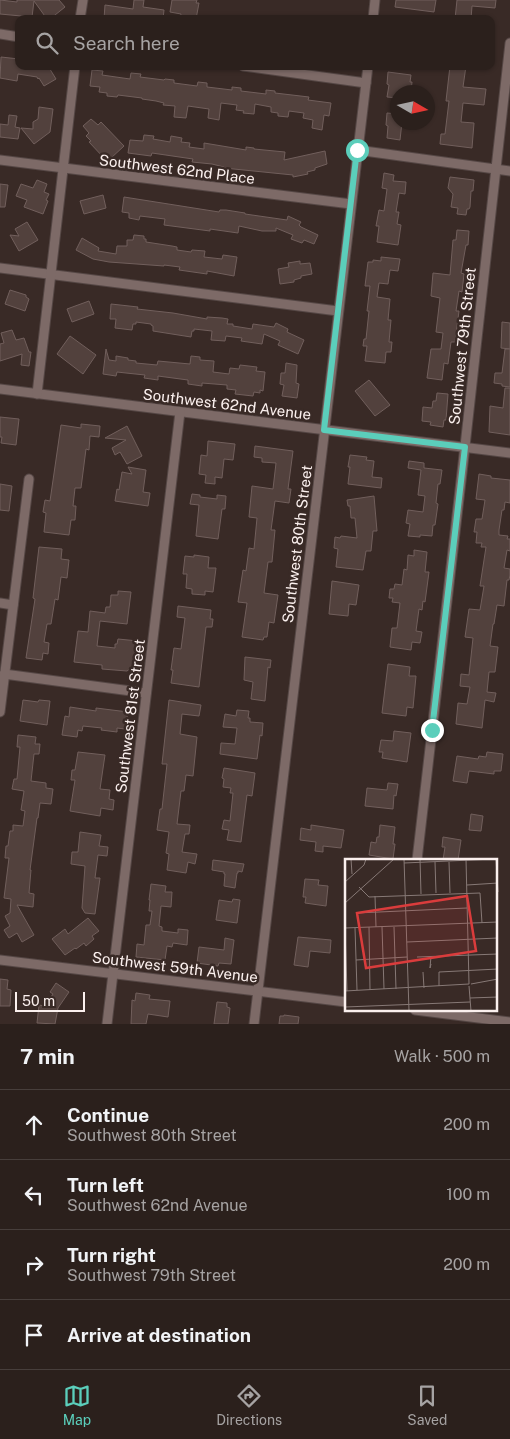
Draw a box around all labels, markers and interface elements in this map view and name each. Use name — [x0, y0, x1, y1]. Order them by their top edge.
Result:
search box — [15, 15, 495, 70]
icon: search — [33, 29, 61, 57]
text: Search here — [73, 32, 180, 54]
north arrow — [390, 85, 435, 130]
route start — [346, 139, 369, 162]
street label: Southwest 62nd Place — [98, 151, 256, 187]
street label: Southwest 79th Street — [445, 266, 479, 426]
street label: Southwest 62nd Avenue — [142, 385, 312, 423]
street label: Southwest 80th Street — [279, 464, 315, 624]
street label: Southwest 81st Street — [112, 638, 148, 794]
route end — [421, 719, 444, 742]
inset map — [345, 859, 498, 1012]
street label: Southwest 59th Avenue — [91, 948, 259, 986]
scale bar — [15, 989, 85, 1012]
text: 50 m — [22, 993, 55, 1009]
text: 7 min — [20, 1044, 75, 1069]
text: Walk · 500 m — [394, 1047, 490, 1066]
text: Continue — [67, 1104, 149, 1126]
icon: ahead — [20, 1111, 48, 1139]
text: 200 m — [443, 1115, 490, 1134]
text: Southwest 80th Street — [67, 1126, 237, 1145]
text: Turn left — [67, 1174, 144, 1196]
icon: left — [20, 1181, 48, 1209]
text: 100 m — [446, 1185, 490, 1204]
text: Southwest 62nd Avenue — [67, 1196, 248, 1215]
text: Turn right — [67, 1244, 156, 1266]
icon: right — [20, 1251, 48, 1279]
text: 200 m — [443, 1255, 490, 1274]
text: Southwest 79th Street — [67, 1266, 236, 1285]
icon: arrive — [20, 1321, 48, 1349]
text: Arrive at destination — [67, 1324, 251, 1346]
tab: Map — [63, 1382, 91, 1428]
tab: Directions — [216, 1382, 282, 1428]
tab: Saved — [407, 1382, 447, 1428]

